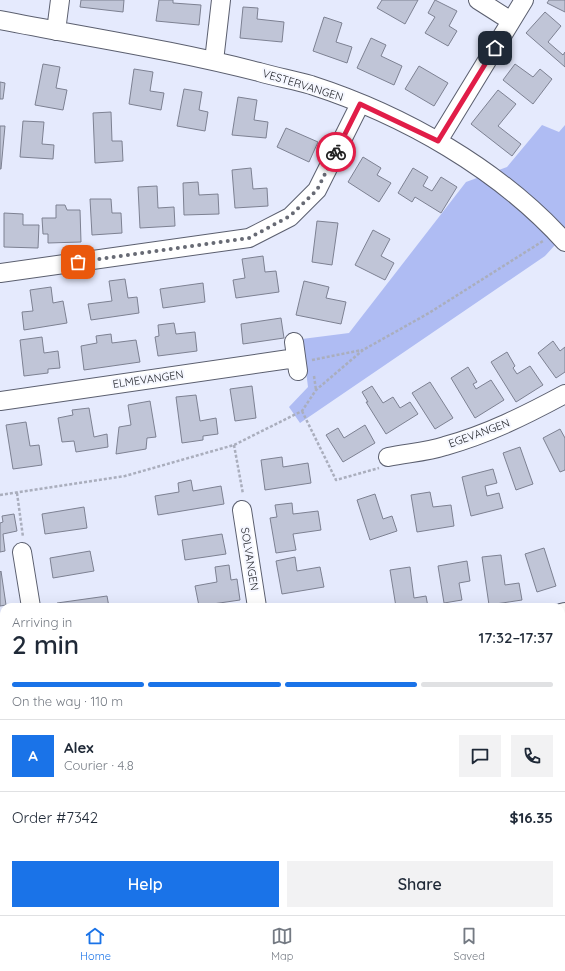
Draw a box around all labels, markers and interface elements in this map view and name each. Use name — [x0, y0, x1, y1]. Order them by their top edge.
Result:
pin — [478, 31, 512, 65]
icon: home — [484, 37, 506, 59]
street label: VESTERVANGEN — [261, 66, 345, 104]
courier — [316, 132, 356, 172]
icon: bike — [325, 141, 347, 163]
pin — [61, 245, 95, 279]
icon: bag — [67, 251, 89, 273]
street label: ELMEVANGEN — [112, 367, 184, 391]
street label: EGEVANGEN — [446, 415, 512, 451]
street label: SOLVANGEN — [238, 526, 262, 592]
text: Arriving in — [12, 614, 72, 630]
text: 2 min — [12, 628, 79, 661]
text: 17:32–17:37 — [479, 628, 553, 647]
text: On the way · 110 m — [12, 693, 123, 709]
button: chat — [459, 735, 501, 777]
button: phone — [511, 735, 553, 777]
text: Alex — [64, 738, 94, 757]
text: A — [28, 746, 38, 765]
text: Courier · 4.8 — [64, 757, 134, 773]
text: Order #7342 — [12, 808, 98, 827]
text: $16.35 — [509, 808, 553, 827]
button: Help — [12, 861, 279, 907]
button: Share — [287, 861, 553, 907]
tab: Home — [80, 925, 111, 963]
tab: Map — [271, 925, 293, 963]
tab: Saved — [454, 925, 485, 963]

